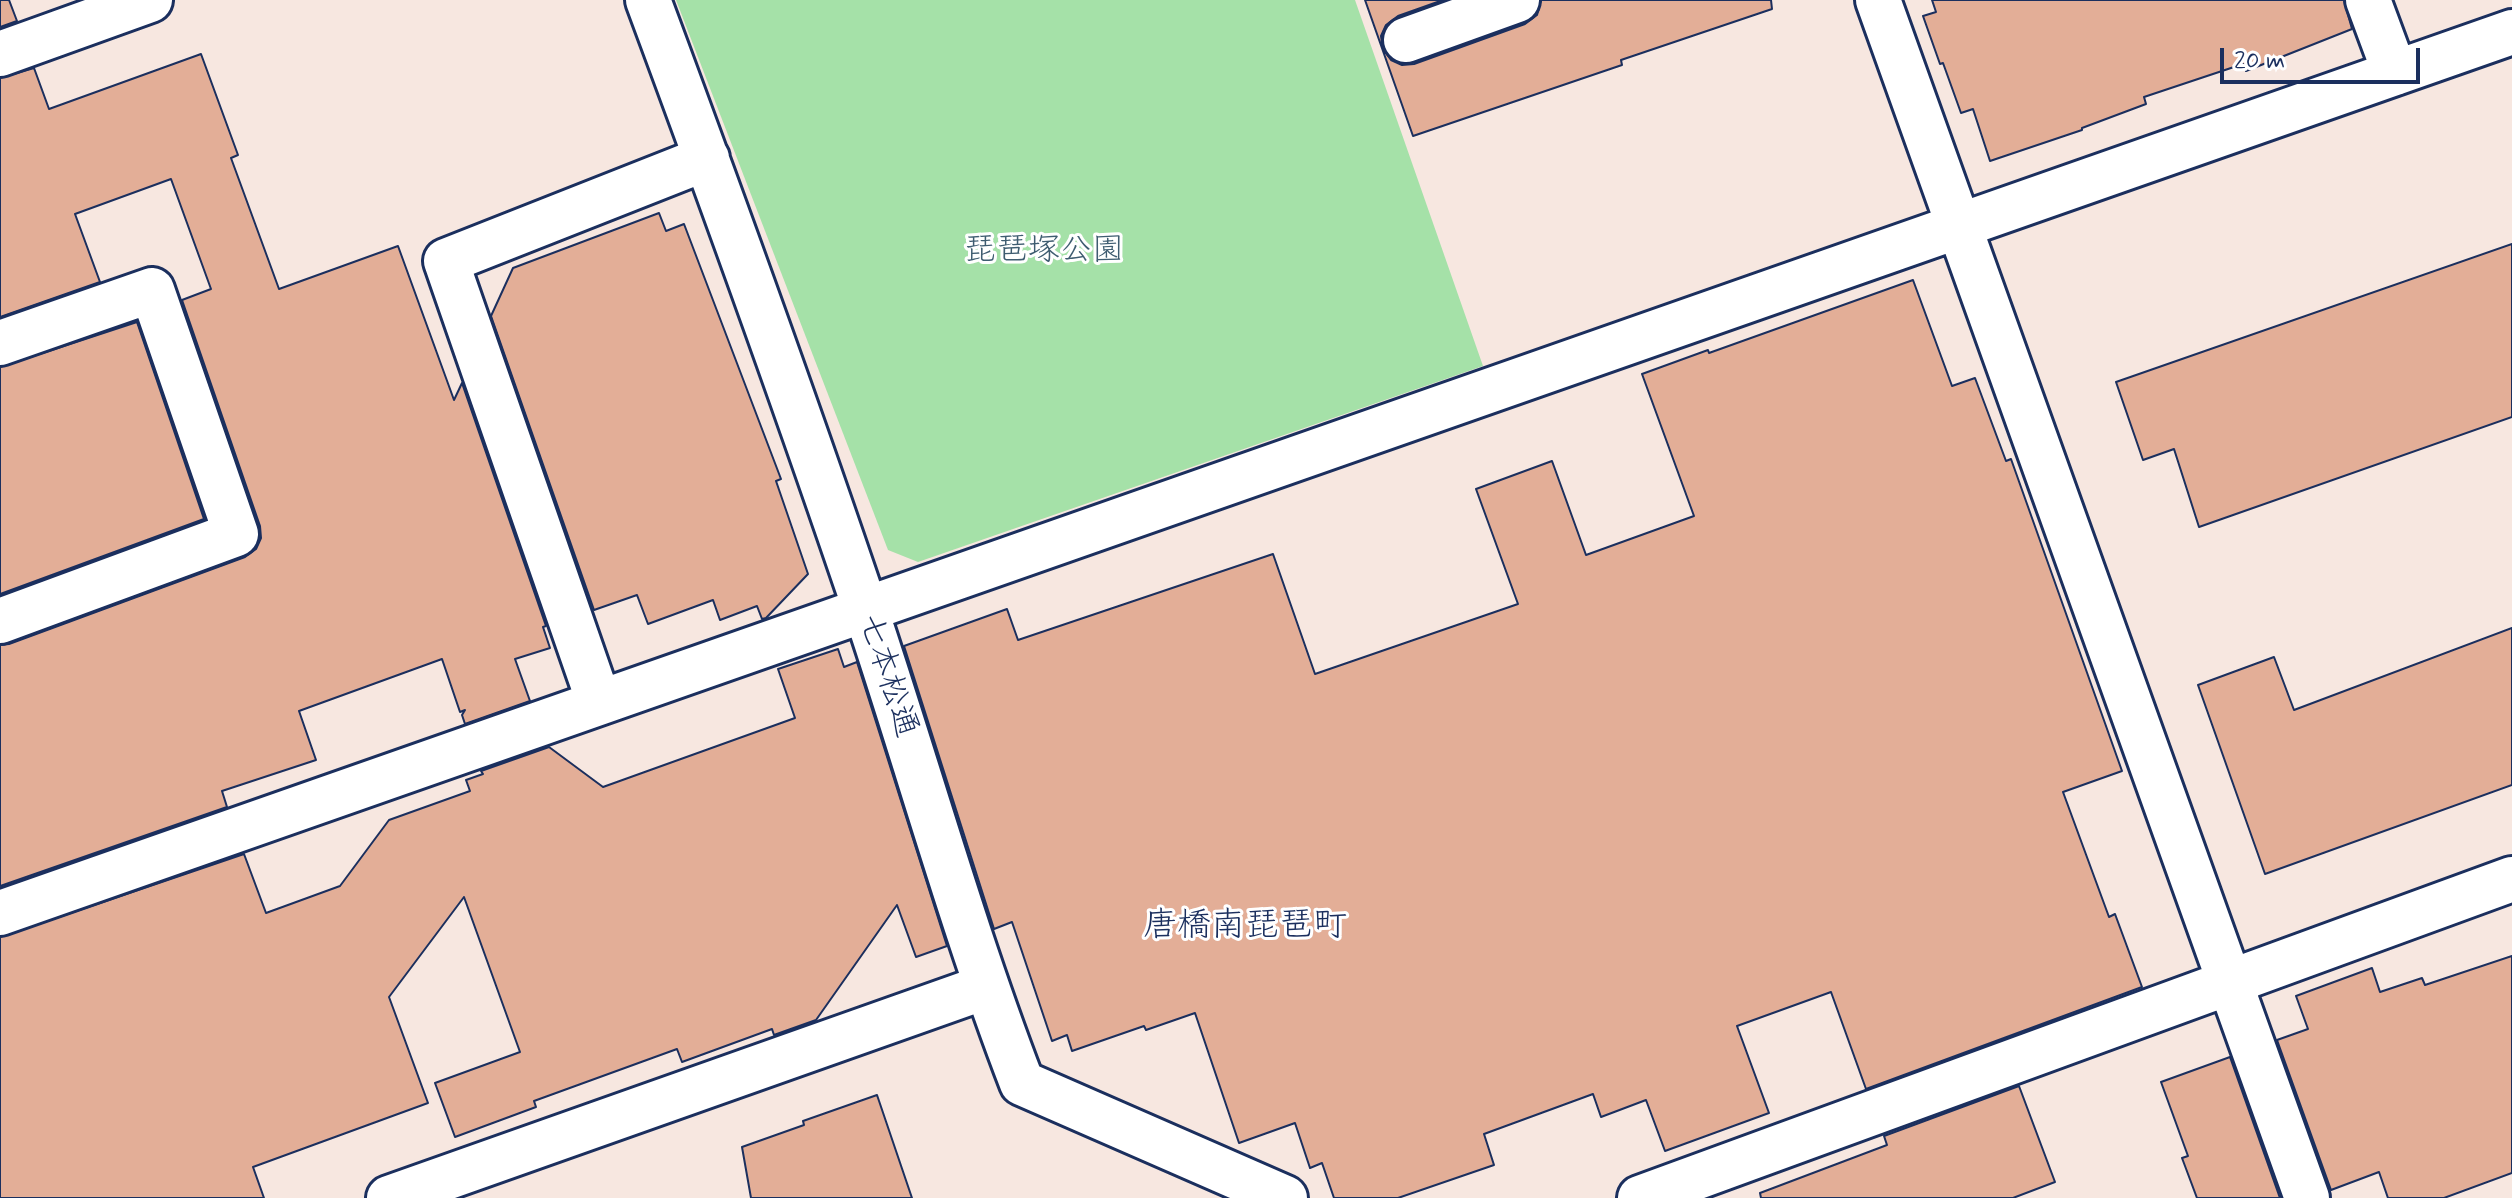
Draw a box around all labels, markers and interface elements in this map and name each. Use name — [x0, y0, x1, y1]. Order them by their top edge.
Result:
scale bar — [2224, 32, 2424, 82]
text: 20 m — [2234, 46, 2285, 77]
park label: 琵琶塚公園 — [964, 233, 1124, 271]
street label: 七本松通 — [848, 609, 924, 743]
district label: 唐橋南琵琶町 — [1143, 908, 1347, 948]

